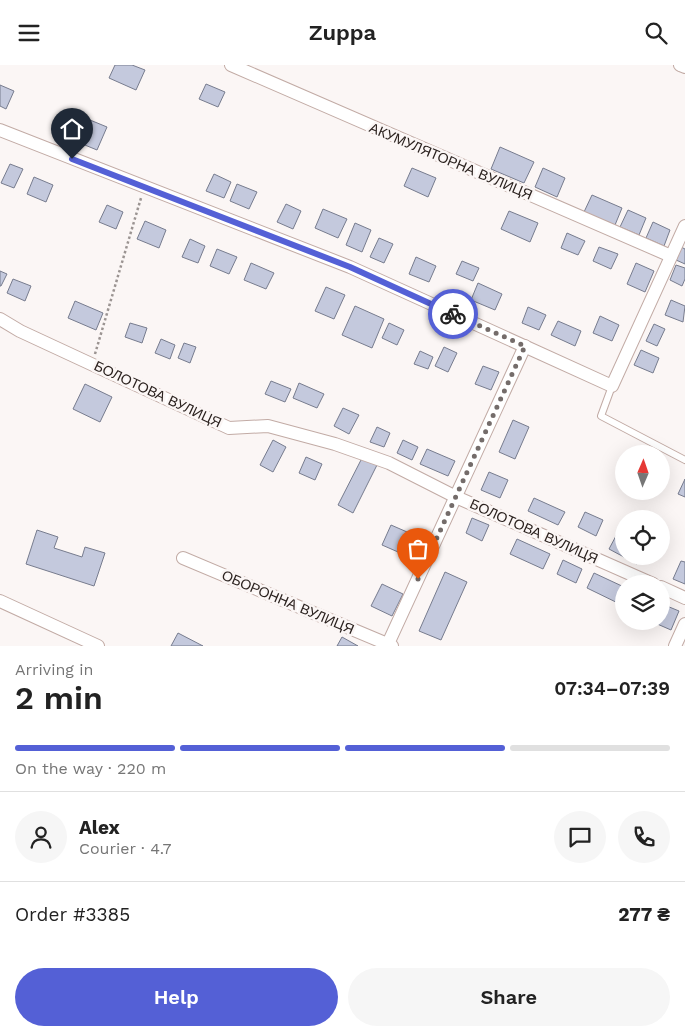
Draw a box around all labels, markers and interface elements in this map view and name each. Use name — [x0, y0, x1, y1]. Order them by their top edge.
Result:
icon: menu — [15, 19, 43, 47]
icon: search — [642, 19, 670, 47]
text: Zuppa — [309, 20, 376, 45]
pin — [51, 108, 93, 159]
icon: home — [58, 115, 86, 143]
street label: АКУМУЛЯТОРНА ВУЛИЦЯ — [367, 119, 535, 203]
courier — [428, 289, 478, 339]
icon: bike — [439, 300, 467, 328]
street label: БОЛОТОВА ВУЛИЦЯ — [92, 357, 224, 431]
north arrow — [615, 445, 670, 500]
map controls — [615, 445, 670, 630]
street label: БОЛОТОВА ВУЛИЦЯ — [467, 495, 601, 567]
button: locate — [615, 510, 670, 565]
pin — [397, 528, 439, 579]
icon: bag — [404, 535, 432, 563]
street label: ОБОРОННА ВУЛИЦЯ — [219, 567, 357, 637]
button: layers — [615, 575, 670, 630]
text: Arriving in — [15, 660, 93, 679]
text: 07:34–07:39 — [554, 677, 670, 700]
text: 2 min — [15, 679, 103, 717]
text: On the way · 220 m — [15, 759, 166, 778]
button: person — [15, 811, 67, 863]
button: chat — [554, 811, 606, 863]
button: phone — [618, 811, 670, 863]
text: Alex — [79, 816, 120, 839]
text: Courier · 4.7 — [79, 839, 172, 858]
text: Order #3385 — [15, 903, 130, 926]
text: 277 ₴ — [618, 903, 670, 926]
button: Help — [15, 968, 338, 1026]
button: Share — [348, 968, 670, 1026]

